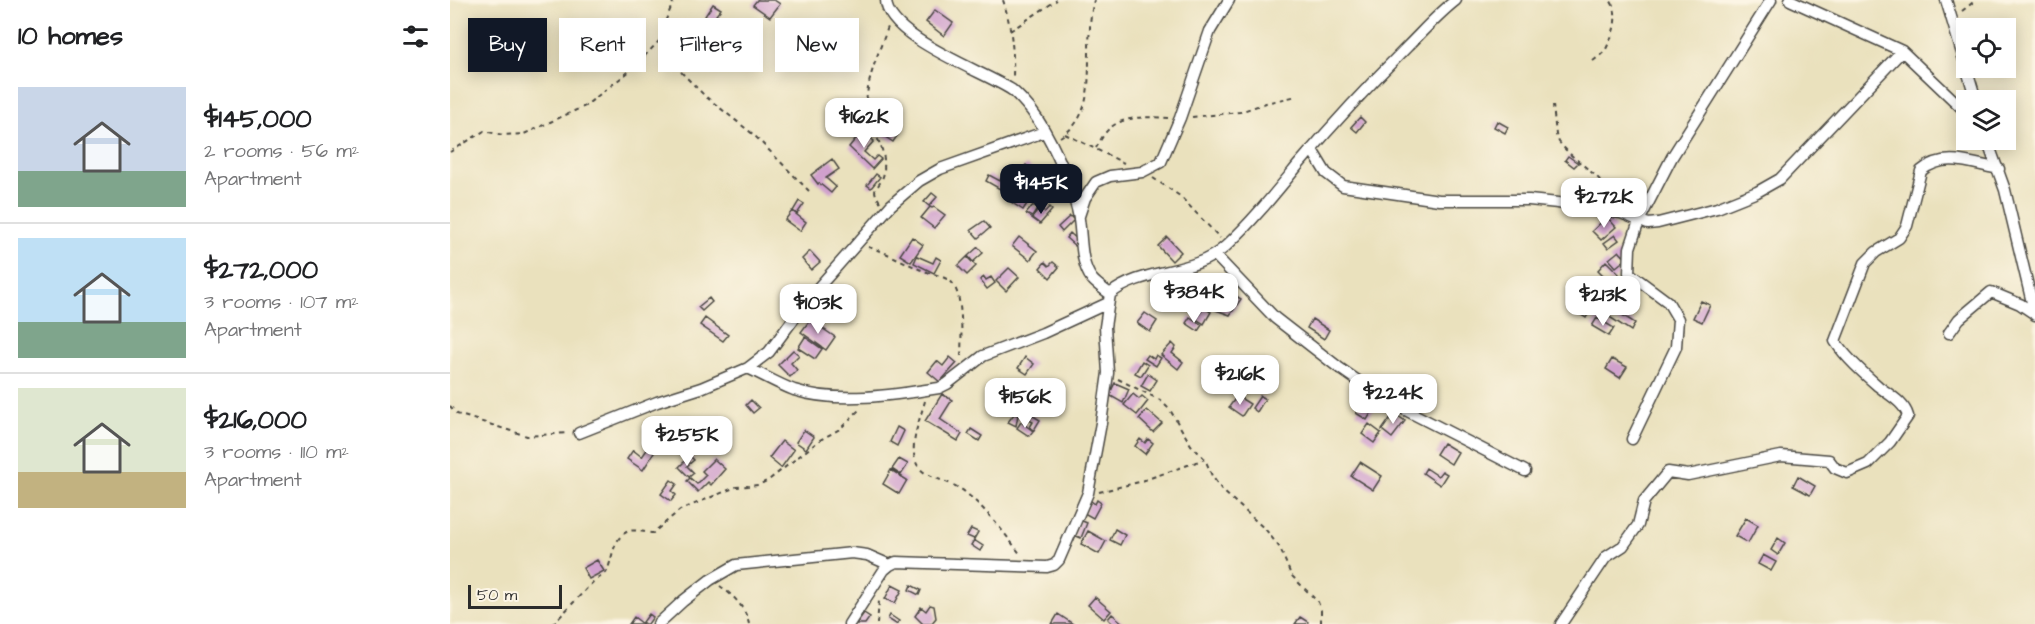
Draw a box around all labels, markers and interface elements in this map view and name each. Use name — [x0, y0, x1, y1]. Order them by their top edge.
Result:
text: 10 homes — [18, 18, 123, 54]
chip: Buy — [468, 18, 547, 72]
chip: Rent — [559, 18, 646, 72]
chip: Filters — [658, 18, 763, 72]
chip: New — [775, 18, 859, 72]
map controls — [1956, 18, 2016, 150]
button: locate — [1956, 18, 2016, 78]
icon: filters — [399, 20, 432, 53]
button: layers — [1956, 90, 2016, 150]
pin: $162K — [822, 98, 906, 149]
text: $145,000 — [204, 101, 312, 137]
text: $162K — [839, 103, 889, 131]
icon: home — [66, 111, 138, 183]
text: 2 rooms · 56 m² — [204, 137, 359, 165]
pin: $145K — [999, 164, 1083, 215]
text: Apartment — [204, 165, 302, 193]
text: $145K — [1014, 169, 1068, 197]
pin: $272K — [1562, 178, 1646, 229]
text: $272K — [1575, 183, 1633, 211]
text: $272,000 — [204, 252, 318, 288]
icon: home — [66, 262, 138, 334]
pin: $384K — [1152, 273, 1236, 324]
pin: $213K — [1561, 276, 1645, 327]
text: $384K — [1164, 278, 1224, 306]
text: $213K — [1579, 281, 1627, 309]
pin: $103K — [776, 284, 860, 335]
text: 3 rooms · 107 m² — [204, 288, 359, 316]
text: $103K — [794, 289, 842, 317]
text: Apartment — [204, 316, 302, 344]
pin: $216K — [1198, 355, 1282, 406]
text: $216K — [1215, 360, 1265, 388]
pin: $224K — [1351, 374, 1435, 425]
pin: $156K — [983, 378, 1067, 429]
text: $224K — [1363, 379, 1423, 407]
text: $156K — [999, 383, 1051, 411]
text: $216,000 — [204, 402, 307, 438]
icon: home — [66, 412, 138, 484]
pin: $255K — [645, 416, 729, 467]
text: $255K — [655, 421, 719, 449]
text: 3 rooms · 110 m² — [204, 438, 349, 466]
text: Apartment — [204, 466, 302, 494]
scale bar — [468, 582, 562, 610]
text: 50 m — [477, 584, 517, 606]

